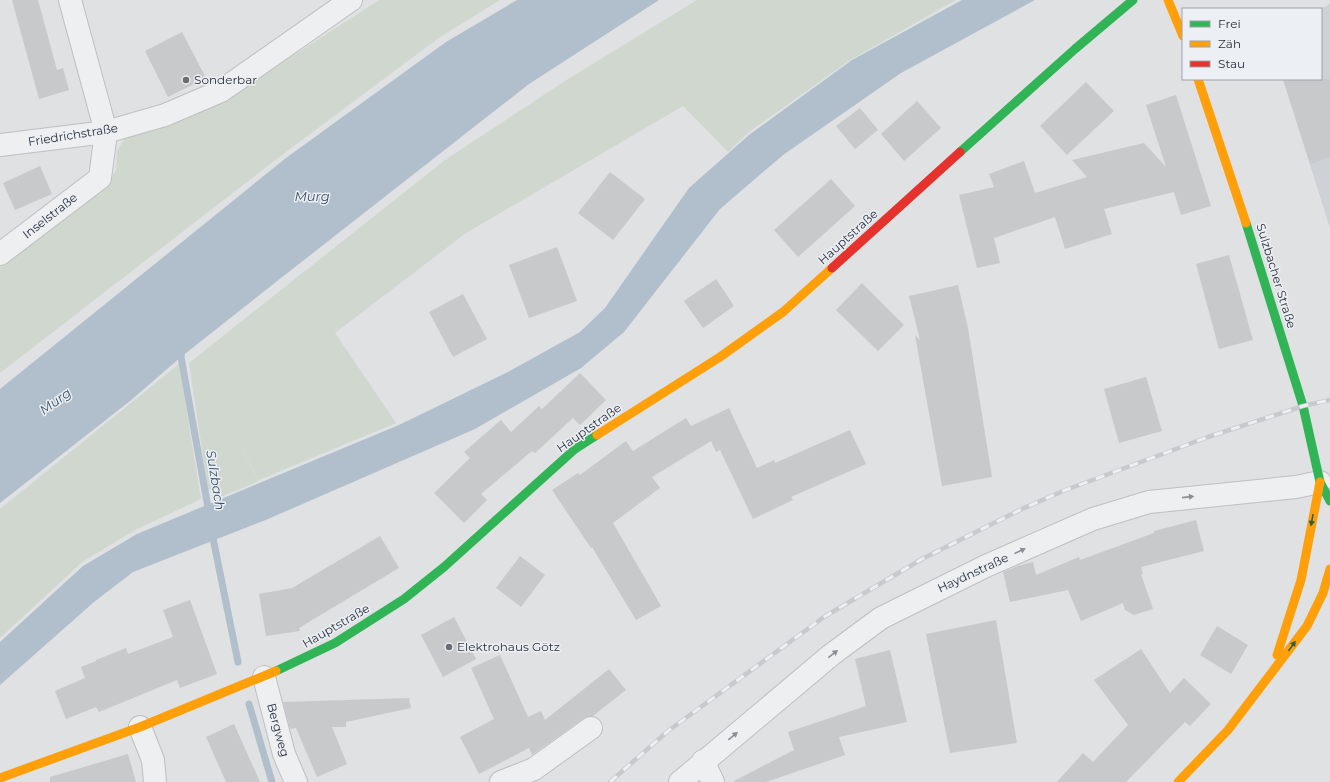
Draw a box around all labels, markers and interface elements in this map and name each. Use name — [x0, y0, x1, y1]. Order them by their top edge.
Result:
legend — [1182, 8, 1322, 80]
text: Frei — [1218, 16, 1241, 31]
text: Zäh — [1218, 36, 1241, 51]
text: Stau — [1218, 56, 1245, 71]
place label: Sonderbar — [194, 72, 257, 87]
marker: Sonderbar — [181, 75, 191, 85]
street label: Friedrichstraße — [27, 120, 119, 149]
water label: Murg — [294, 188, 330, 204]
street label: Inselstraße — [19, 190, 80, 242]
street label: Hauptstraße — [815, 206, 881, 267]
street label: Sulzbacher Straße — [1253, 222, 1300, 330]
water label: Murg — [36, 384, 74, 418]
street label: Hauptstraße — [554, 400, 624, 455]
water label: Sulzbach — [203, 449, 229, 511]
one-way arrow — [1182, 494, 1194, 500]
one-way arrow — [1309, 514, 1315, 526]
one-way arrow — [1014, 548, 1025, 554]
street label: Haydnstraße — [935, 550, 1011, 596]
street label: Hauptstraße — [299, 600, 372, 651]
place label: Elektrohaus Götz — [457, 639, 560, 654]
one-way arrow — [1288, 640, 1296, 651]
marker: Elektrohaus Götz — [444, 642, 454, 652]
one-way arrow — [828, 649, 839, 658]
street label: Bergweg — [264, 701, 293, 758]
one-way arrow — [728, 732, 738, 741]

